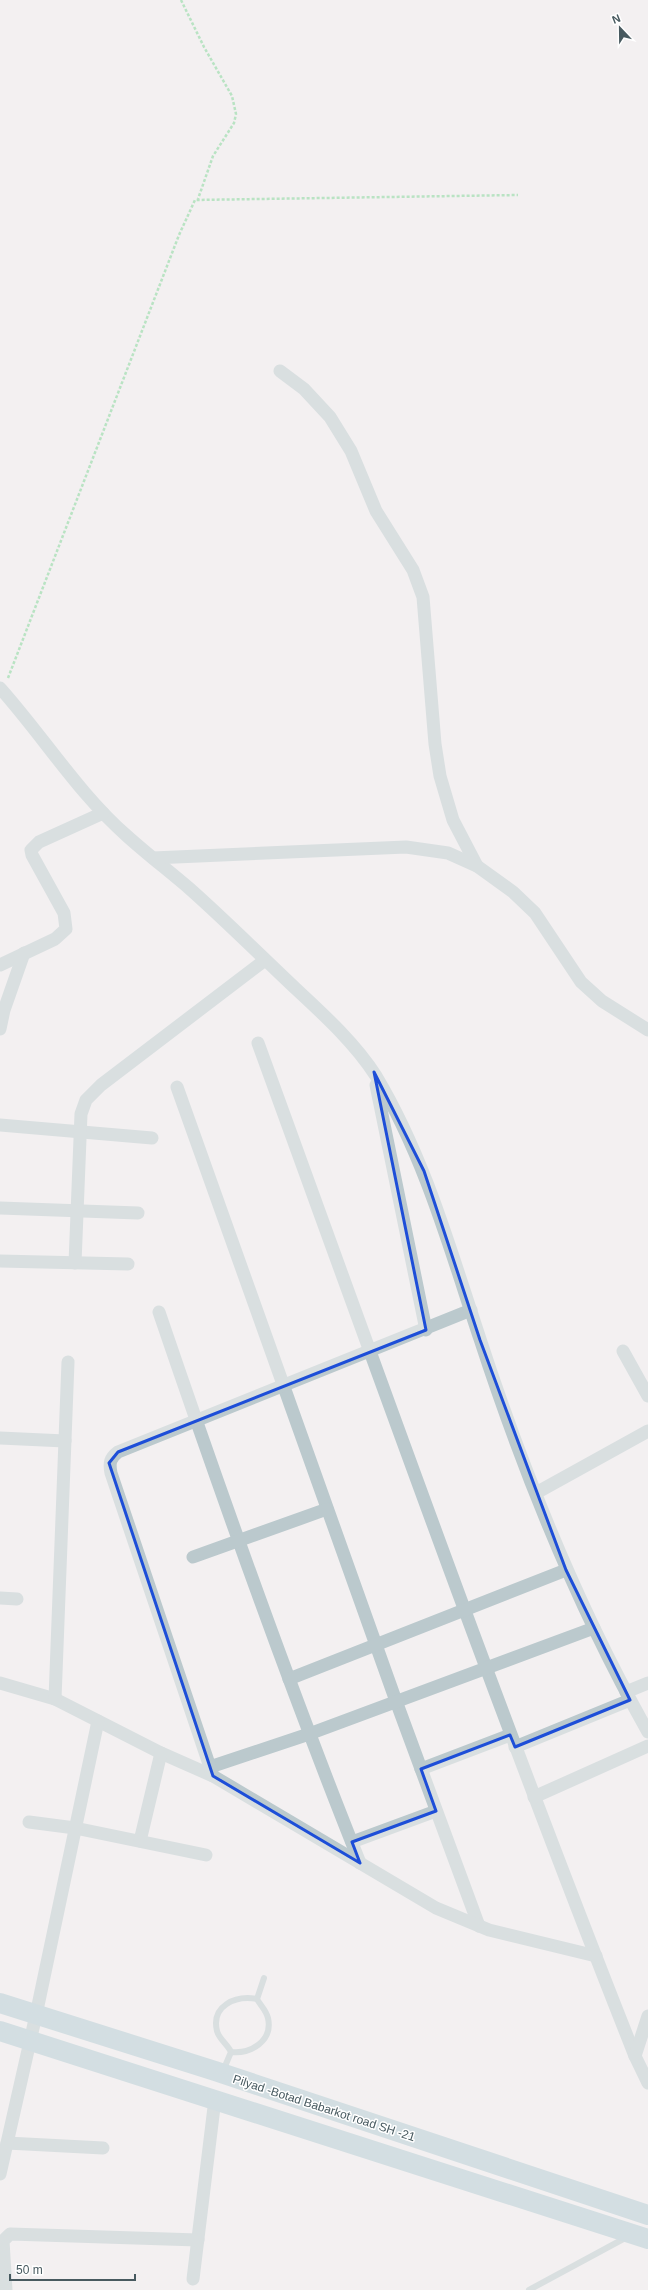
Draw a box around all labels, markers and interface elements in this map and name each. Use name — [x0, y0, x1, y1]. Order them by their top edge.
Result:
north arrow — [600, 8, 640, 48]
text: N — [610, 12, 622, 26]
street label: Pilyad -Botad Babarkot road SH -21 — [231, 2072, 417, 2144]
scale bar — [10, 2256, 135, 2282]
text: 50 m — [16, 2263, 43, 2277]

